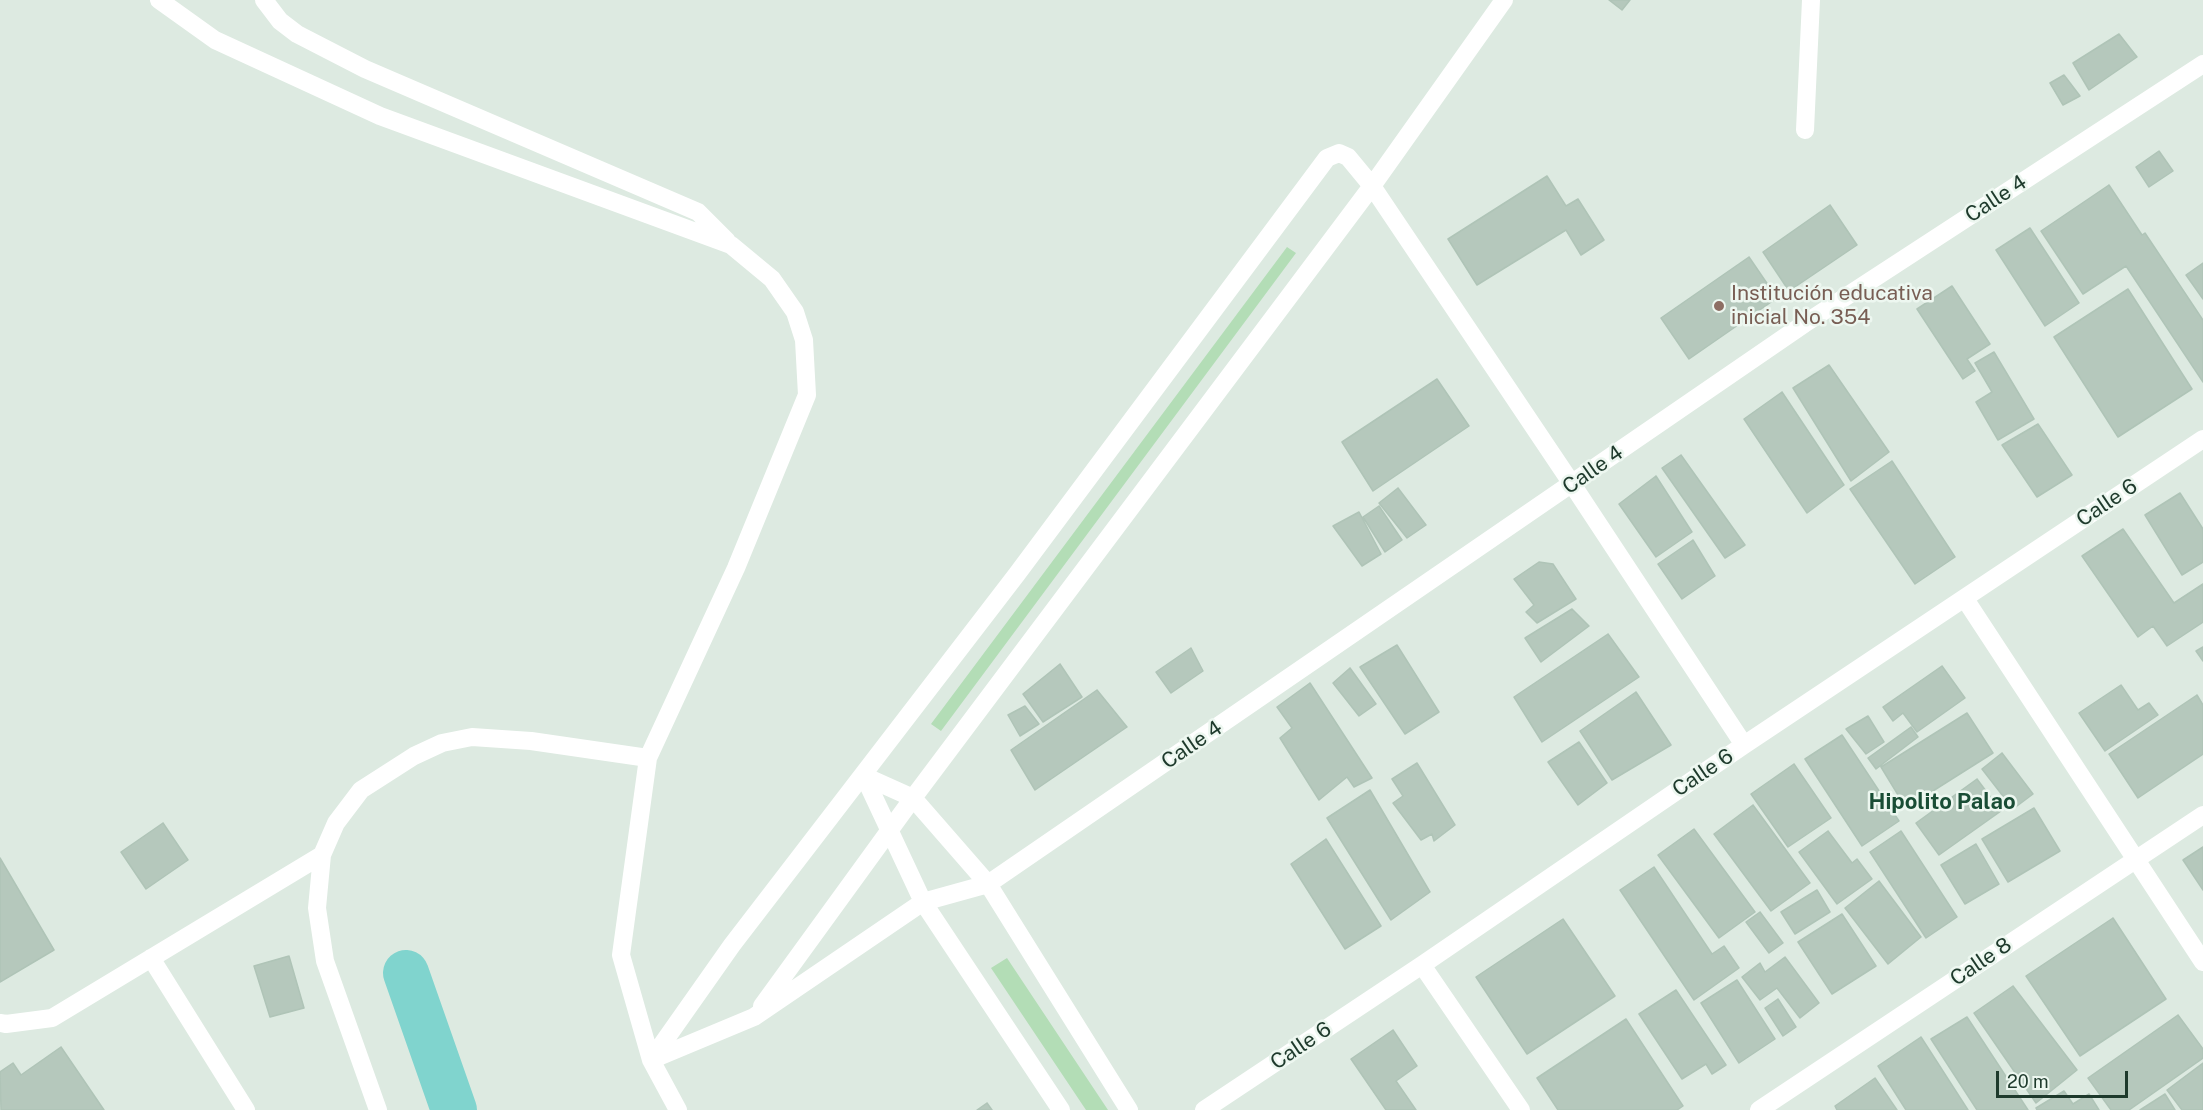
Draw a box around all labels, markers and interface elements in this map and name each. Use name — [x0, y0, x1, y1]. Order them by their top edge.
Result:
street label: Calle 4 — [1961, 170, 2031, 228]
place label: Institución educativa inicial No. 354 — [1731, 281, 1933, 331]
marker: Institución educativa inicial No. 354 — [1712, 299, 1726, 313]
street label: Calle 4 — [1558, 440, 1628, 500]
street label: Calle 6 — [2072, 474, 2142, 532]
street label: Calle 4 — [1157, 716, 1227, 774]
street label: Calle 6 — [1668, 744, 1738, 802]
district label: Hipolito Palao — [1868, 789, 2016, 815]
street label: Calle 8 — [1946, 932, 2016, 992]
street label: Calle 6 — [1266, 1017, 1336, 1075]
scale bar — [1999, 1059, 2131, 1097]
text: 20 m — [2007, 1071, 2049, 1092]

